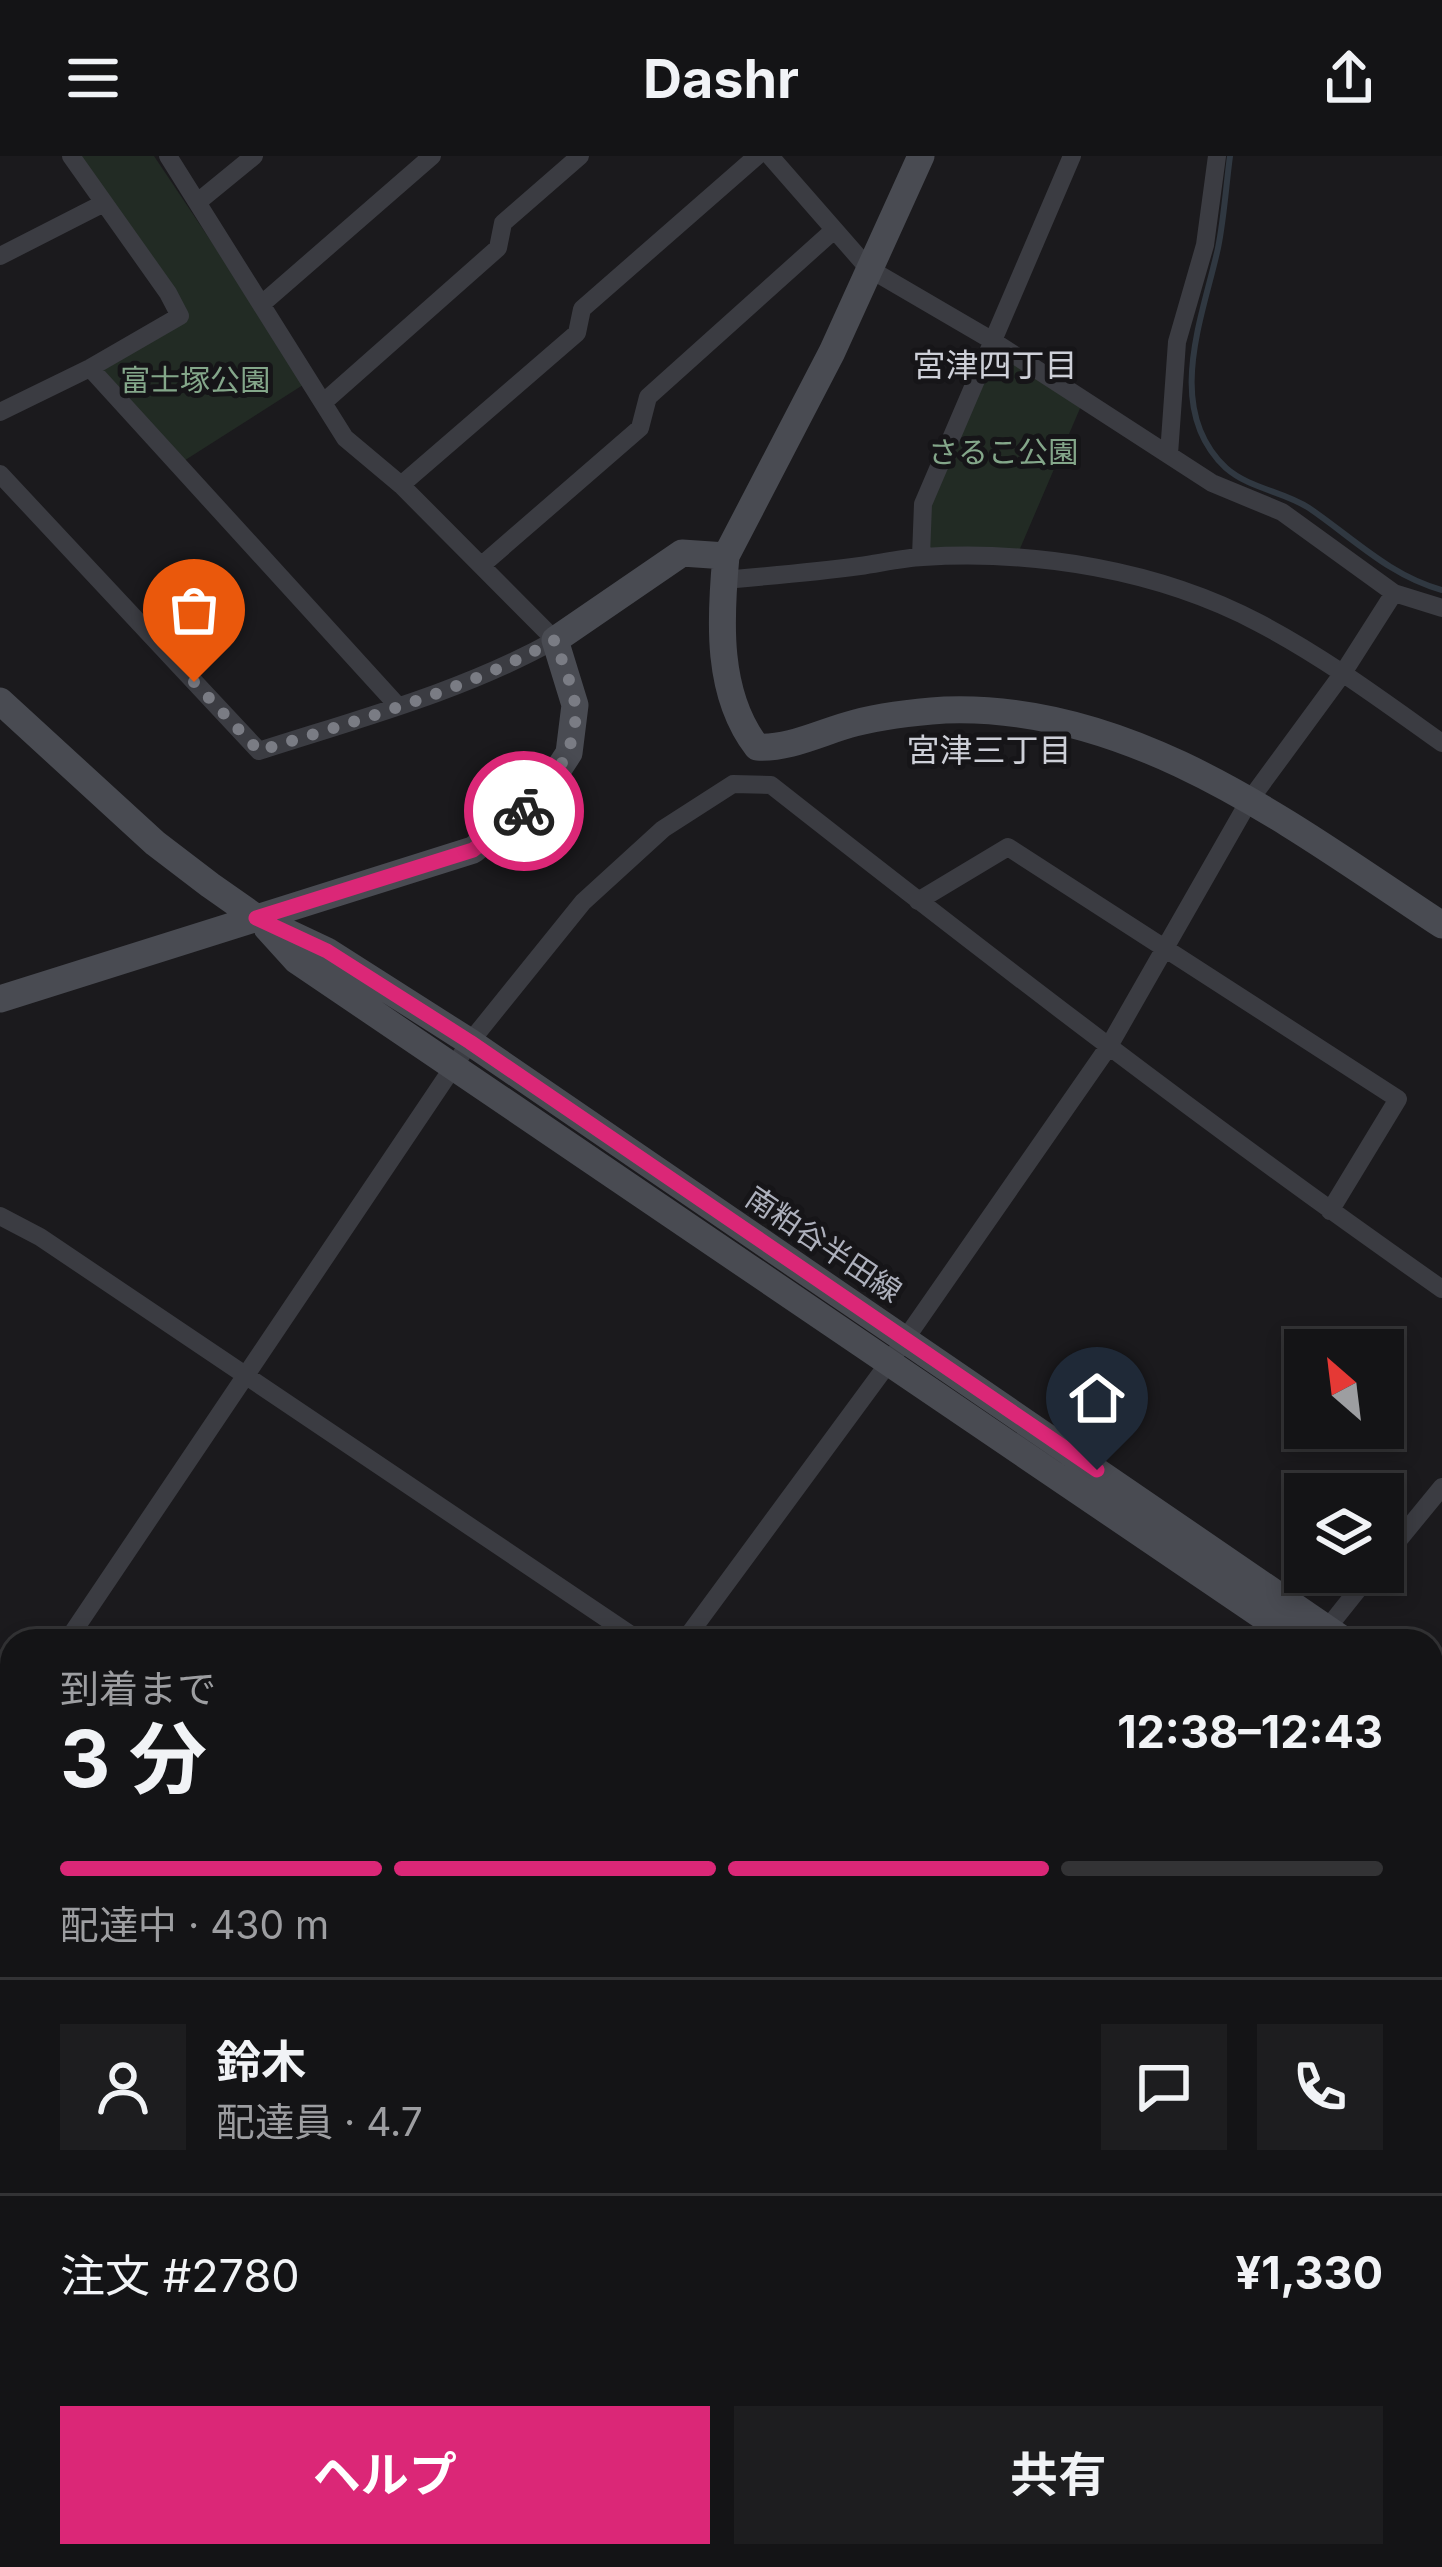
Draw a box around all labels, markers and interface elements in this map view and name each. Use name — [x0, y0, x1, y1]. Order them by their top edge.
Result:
icon: menu — [60, 45, 126, 111]
icon: share — [1316, 45, 1382, 111]
text: Dashr — [643, 46, 799, 111]
district label: 宮津四丁目 — [913, 345, 1078, 385]
park label: 富士塚公園 — [120, 362, 270, 398]
park label: さるこ公園 — [928, 434, 1078, 470]
pin — [143, 559, 245, 682]
icon: bag — [161, 577, 227, 643]
district label: 宮津三丁目 — [907, 730, 1072, 770]
courier — [464, 751, 584, 871]
icon: bike — [491, 778, 557, 844]
street label: 南粕谷半田線 — [739, 1179, 909, 1309]
north arrow — [1284, 1329, 1404, 1449]
map controls — [1284, 1329, 1404, 1593]
pin — [1046, 1347, 1148, 1470]
icon: home — [1064, 1365, 1130, 1431]
button: layers — [1284, 1473, 1404, 1593]
text: 到着まで — [60, 1665, 216, 1712]
text: 12:38–12:43 — [1117, 1704, 1383, 1759]
text: 3 分 — [60, 1711, 207, 1806]
text: 配達中 · 430 m — [60, 1901, 329, 1948]
button: person — [60, 2024, 186, 2150]
button: chat — [1101, 2024, 1227, 2150]
button: phone — [1257, 2024, 1383, 2150]
text: 鈴木 — [216, 2034, 306, 2089]
text: 配達員 · 4.7 — [216, 2098, 423, 2145]
text: ¥1,330 — [1235, 2245, 1383, 2300]
text: 注文 #2780 — [60, 2248, 300, 2303]
button: ヘルプ — [60, 2406, 710, 2544]
button: 共有 — [734, 2406, 1383, 2544]

